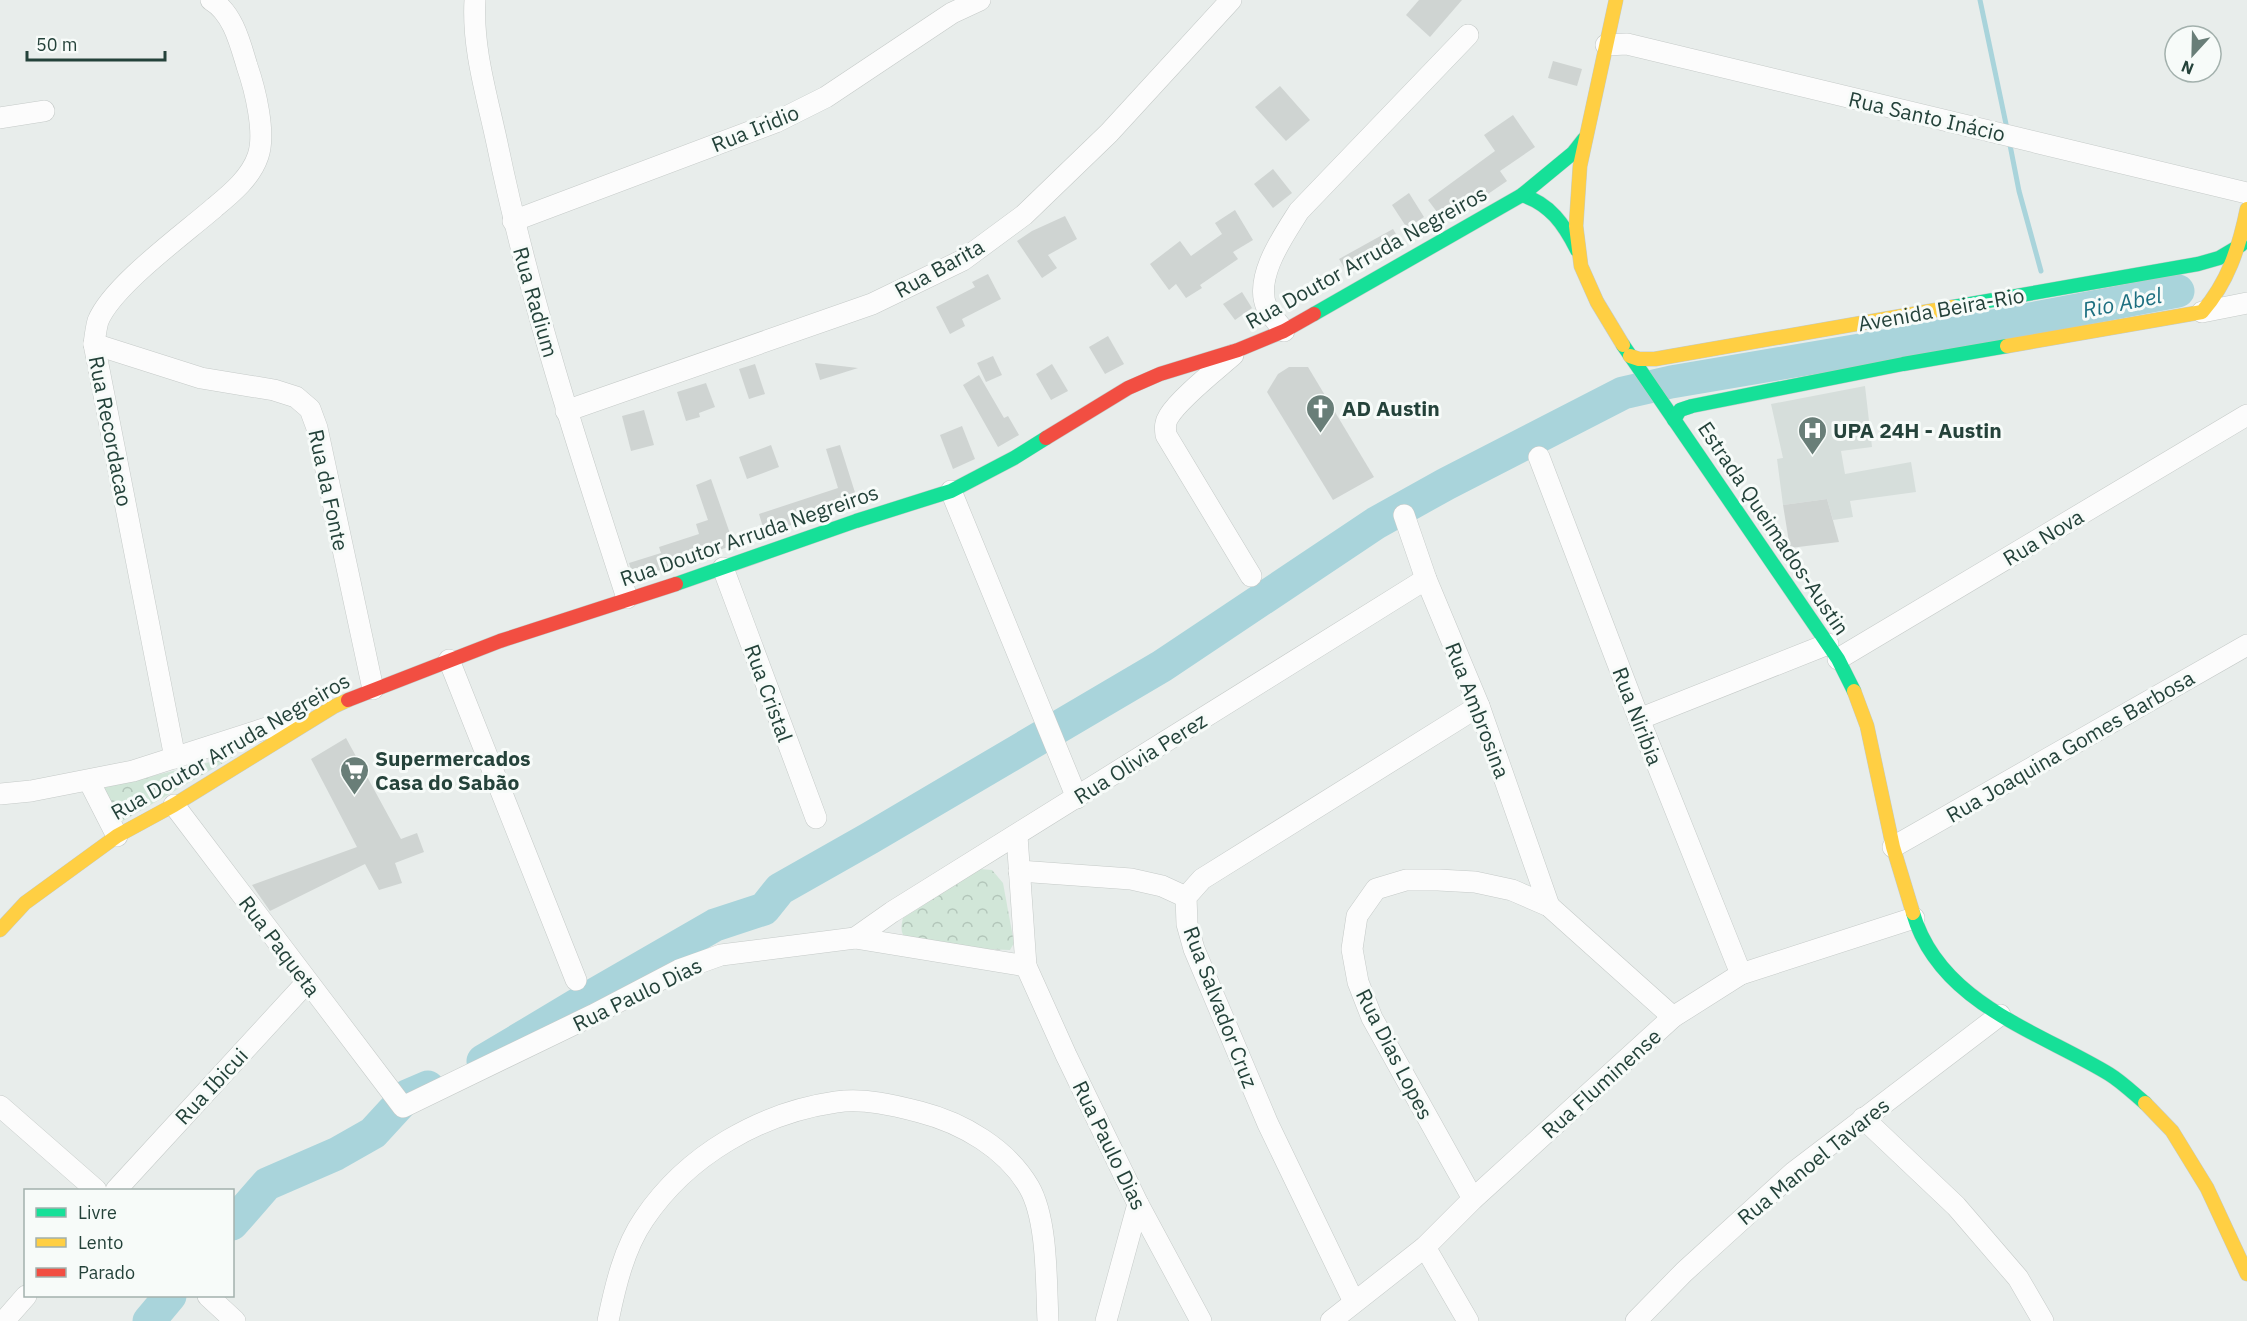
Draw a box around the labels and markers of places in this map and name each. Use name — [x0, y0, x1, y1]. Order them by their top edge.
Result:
church icon: AD Austin — [1305, 392, 1337, 434]
place label: AD Austin — [1342, 394, 1440, 422]
hospital icon: UPA 24H - Austin — [1796, 414, 1828, 456]
place label: UPA 24H - Austin — [1833, 416, 2002, 444]
place label: Supermercados Casa do Sabão — [375, 744, 531, 796]
supermarket icon: Supermercados Casa do Sabão — [338, 754, 370, 796]

